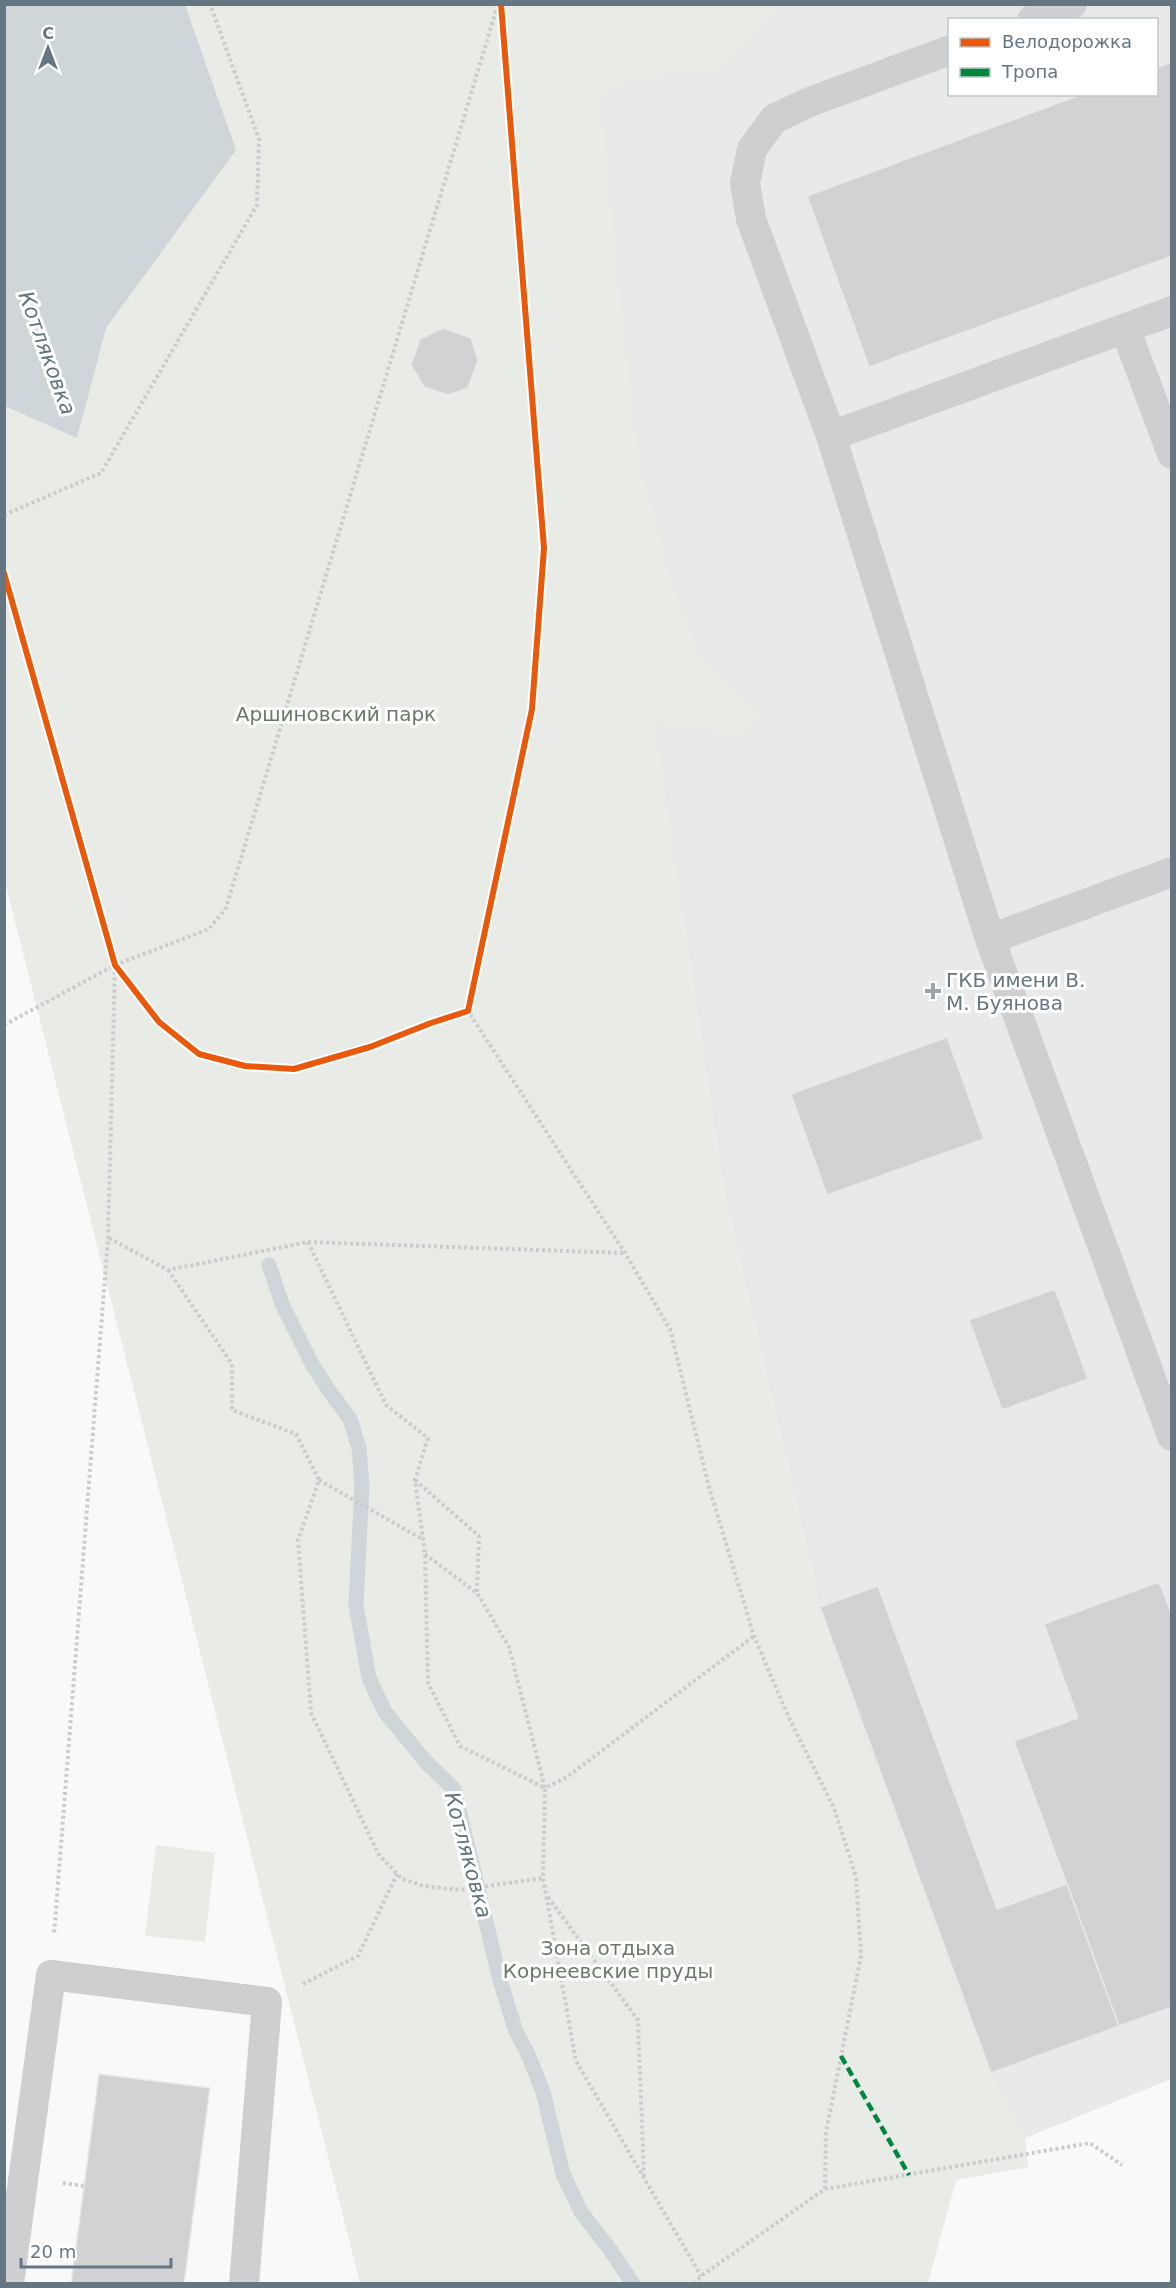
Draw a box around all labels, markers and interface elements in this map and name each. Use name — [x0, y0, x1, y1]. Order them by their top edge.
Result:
north arrow — [18, 18, 78, 78]
legend — [948, 18, 1158, 96]
text: С — [42, 24, 54, 43]
text: Велодорожка — [1002, 31, 1132, 52]
text: Тропа — [1001, 61, 1058, 82]
water label: Котляковка — [14, 288, 80, 418]
park label: Аршиновский парк — [236, 702, 436, 726]
place label: ГКБ имени В. М. Буянова — [946, 968, 1085, 1015]
marker: ГКБ имени В. М. Буянова — [924, 982, 942, 1000]
water label: Котляковка — [440, 1789, 496, 1921]
park label: Зона отдыха Корнеевские пруды — [503, 1936, 713, 1983]
scale bar — [21, 2231, 171, 2269]
text: 20 m — [30, 2241, 76, 2262]

